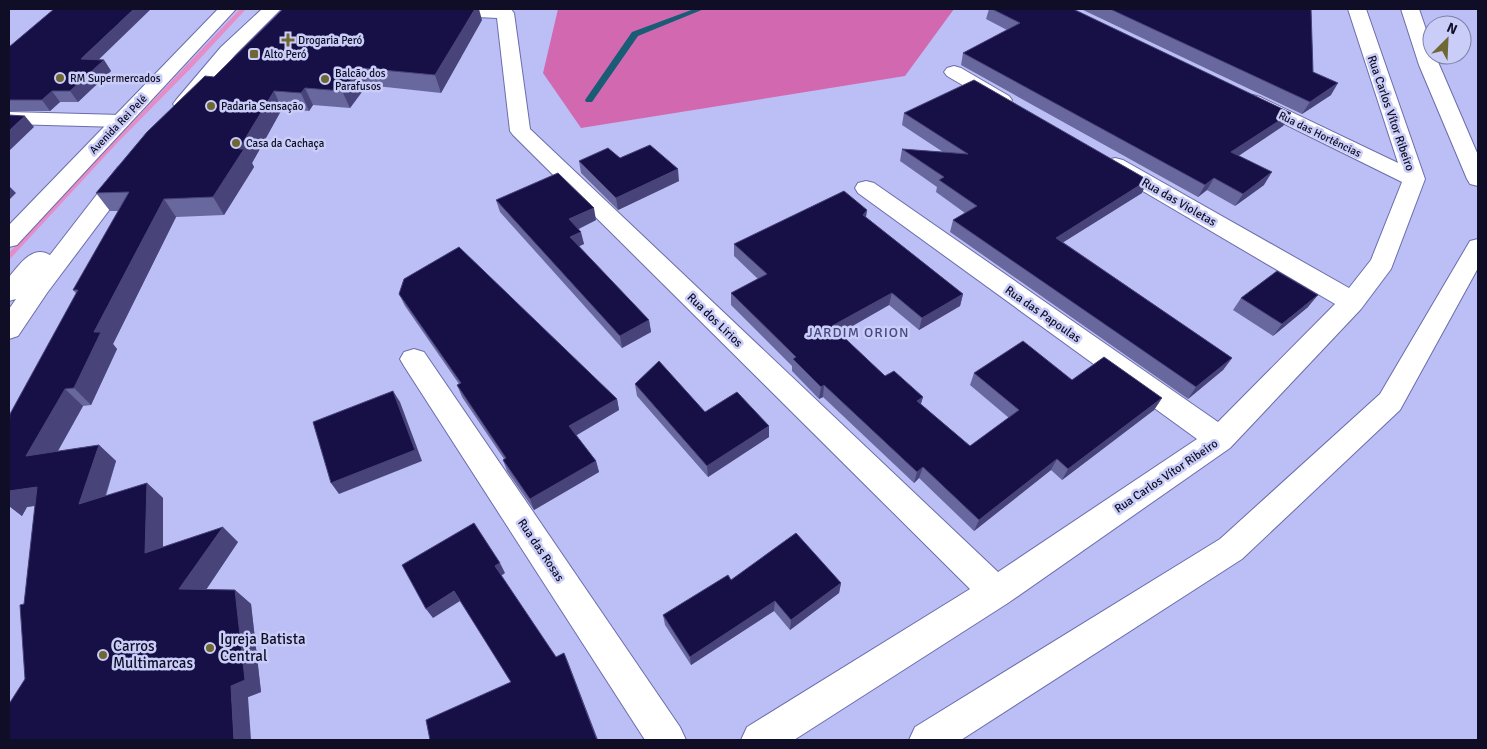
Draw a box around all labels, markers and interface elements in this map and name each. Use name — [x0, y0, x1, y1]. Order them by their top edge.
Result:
north arrow — [1422, 15, 1472, 65]
text: N — [1444, 19, 1460, 38]
marker: Drogaria Peró — [282, 34, 294, 46]
place label: Drogaria Peró — [298, 34, 363, 47]
marker: Alto Peró — [248, 48, 260, 60]
place label: Alto Peró — [264, 48, 307, 61]
street label: Rua Carlos Vítor Ribeiro — [1364, 53, 1417, 173]
place label: Balcão dos Parafusos — [335, 67, 386, 93]
marker: RM Supermercados — [54, 72, 66, 84]
place label: RM Supermercados — [70, 72, 161, 85]
marker: Balcão dos Parafusos — [319, 73, 331, 85]
street label: Avenida Rei Pelé — [87, 92, 150, 157]
marker: Padaria Sensação — [205, 100, 217, 112]
place label: Padaria Sensação — [221, 100, 304, 113]
street label: Rua das Hortências — [1276, 109, 1363, 160]
marker: Casa da Cachaça — [230, 137, 242, 149]
place label: Casa da Cachaça — [246, 137, 325, 150]
street label: Rua das Violetas — [1139, 175, 1219, 230]
street label: Rua das Papoulas — [1002, 283, 1084, 346]
street label: Rua dos Lirios — [684, 290, 746, 351]
district label: JARDIM ORION — [806, 324, 910, 341]
street label: Rua Carlos Vítor Ribeiro — [1112, 436, 1221, 517]
street label: Rua das Rosas — [514, 516, 567, 585]
place label: Igreja Batista Central — [220, 630, 306, 665]
place label: Carros Multimarcas — [113, 637, 193, 672]
marker: Igreja Batista Central — [204, 642, 216, 654]
marker: Carros Multimarcas — [97, 649, 109, 661]

